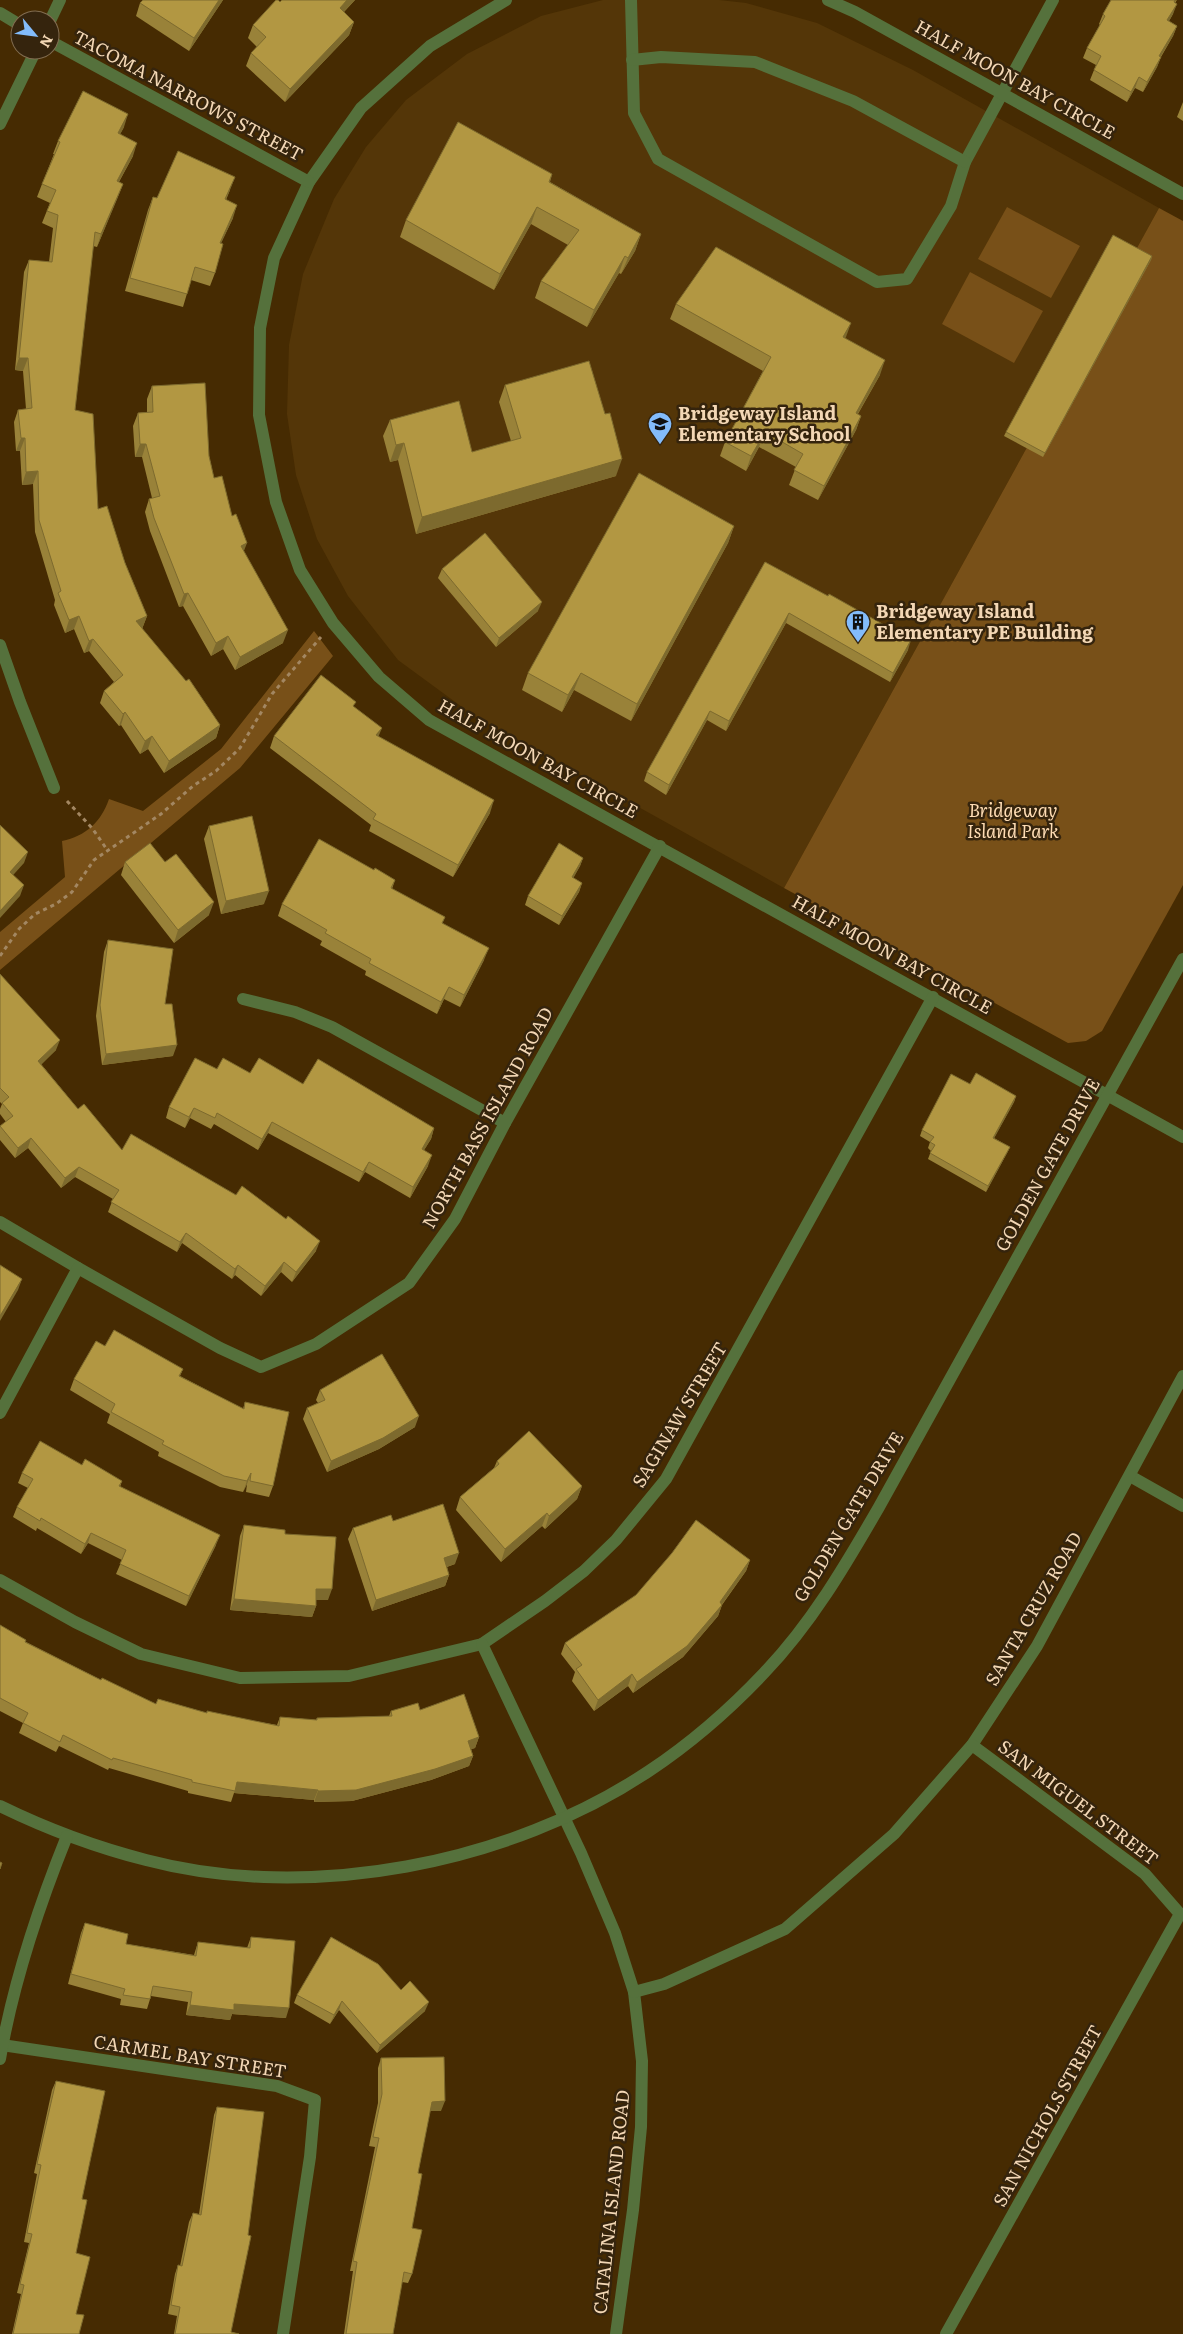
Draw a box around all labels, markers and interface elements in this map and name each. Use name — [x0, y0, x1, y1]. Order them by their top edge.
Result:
north arrow — [10, 10, 60, 60]
street label: HALF MOON BAY CIRCLE — [911, 12, 1121, 145]
street label: TACOMA NARROWS STREET — [69, 22, 309, 167]
text: N — [36, 32, 59, 52]
place label: Bridgeway Island Elementary School — [678, 399, 851, 447]
school or university icon: Bridgeway Island Elementary School — [647, 411, 673, 445]
place label: Bridgeway Island Elementary PE Building — [876, 597, 1094, 645]
building icon: Bridgeway Island Elementary PE Building — [845, 609, 871, 643]
street label: HALF MOON BAY CIRCLE — [434, 691, 644, 824]
park label: Bridgeway Island Park — [967, 796, 1059, 844]
street label: HALF MOON BAY CIRCLE — [788, 887, 998, 1020]
street label: NORTH BASS ISLAND ROAD — [414, 1002, 559, 1233]
street label: GOLDEN GATE DRIVE — [988, 1073, 1106, 1256]
street label: SAGINAW STREET — [625, 1336, 733, 1492]
street label: GOLDEN GATE DRIVE — [786, 1426, 909, 1607]
street label: SANTA CRUZ ROAD — [978, 1526, 1088, 1690]
street label: SAN MIGUEL STREET — [993, 1732, 1165, 1871]
street label: SAN NICHOLS STREET — [985, 2019, 1108, 2211]
street label: CARMEL BAY STREET — [92, 2027, 289, 2084]
street label: CATALINA ISLAND ROAD — [585, 2088, 636, 2315]

